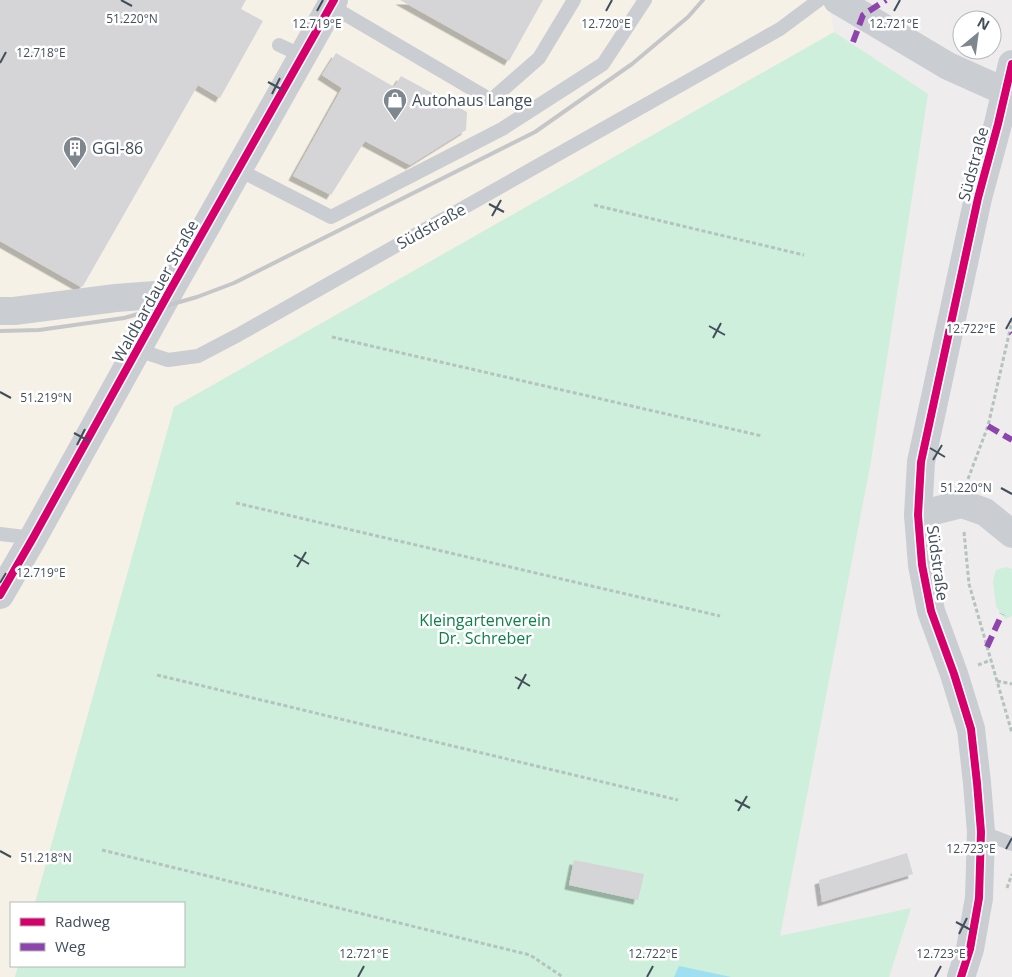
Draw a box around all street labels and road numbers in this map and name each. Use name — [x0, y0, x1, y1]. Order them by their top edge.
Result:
street label: Südstraße — [953, 124, 993, 204]
street label: Südstraße — [392, 198, 470, 254]
street label: Waldbardauer Straße — [107, 216, 203, 366]
street label: Südstraße — [922, 524, 954, 602]

